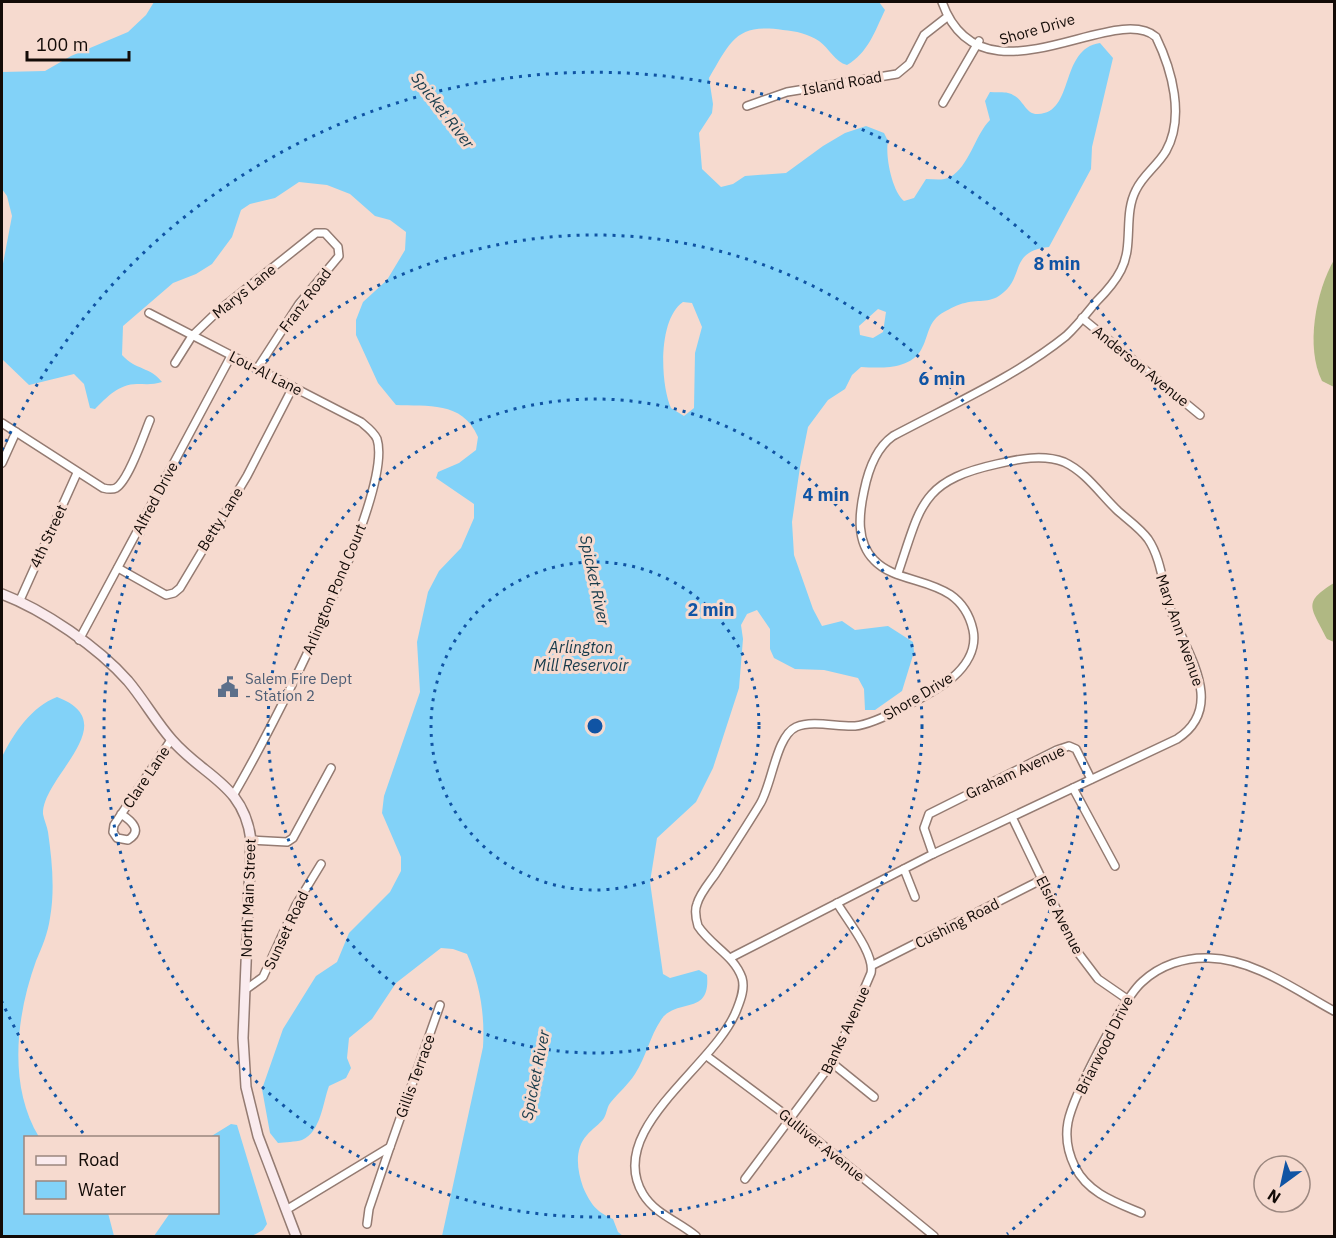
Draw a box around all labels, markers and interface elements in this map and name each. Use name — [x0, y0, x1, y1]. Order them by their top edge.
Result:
street label: Shore Drive — [997, 9, 1077, 49]
scale bar — [27, 24, 129, 62]
text: 100 m — [36, 33, 88, 56]
street label: Island Road — [801, 67, 883, 99]
water label: Spicket River — [407, 68, 480, 153]
text: 8 min — [1033, 252, 1081, 275]
street label: Marys Lane — [208, 260, 280, 322]
street label: Franz Road — [275, 264, 335, 336]
street label: Anderson Avenue — [1089, 321, 1193, 411]
street label: Lou-Al Lane — [226, 346, 306, 400]
text: 6 min — [918, 367, 966, 390]
street label: Alfred Drive — [128, 459, 182, 537]
text: 4 min — [802, 483, 850, 506]
street label: Betty Lane — [193, 484, 247, 554]
street label: 4th Street — [25, 501, 71, 571]
street label: Arlington Pond Court — [298, 521, 370, 657]
water label: Spicket River — [576, 533, 615, 628]
street label: Mary Ann Avenue — [1152, 572, 1208, 688]
text: 2 min — [687, 598, 735, 621]
water label: Arlington Mill Reservoir — [534, 637, 630, 675]
street label: Shore Drive — [880, 668, 956, 724]
place label: Salem Fire Dept - Station 2 — [245, 669, 352, 705]
public building icon: Salem Fire Dept - Station 2 — [216, 675, 240, 699]
centre of rings — [585, 716, 605, 736]
street label: Graham Avenue — [962, 741, 1068, 803]
street label: Clare Lane — [118, 742, 174, 812]
street label: North Main Street — [236, 838, 260, 958]
street label: Elsie Avenue — [1032, 872, 1088, 958]
street label: Sunset Road — [260, 888, 312, 972]
street label: Cushing Road — [912, 894, 1002, 952]
street label: Banks Avenue — [816, 983, 874, 1077]
street label: Briarwood Drive — [1071, 993, 1137, 1097]
water label: Spicket River — [516, 1027, 554, 1122]
street label: Gillis Terrace — [391, 1032, 439, 1120]
street label: Gulliver Avenue — [775, 1104, 869, 1186]
legend — [24, 1136, 219, 1214]
text: Road — [78, 1148, 119, 1171]
north arrow — [1252, 1154, 1312, 1214]
text: Water — [78, 1178, 127, 1201]
text: N — [1264, 1185, 1284, 1208]

